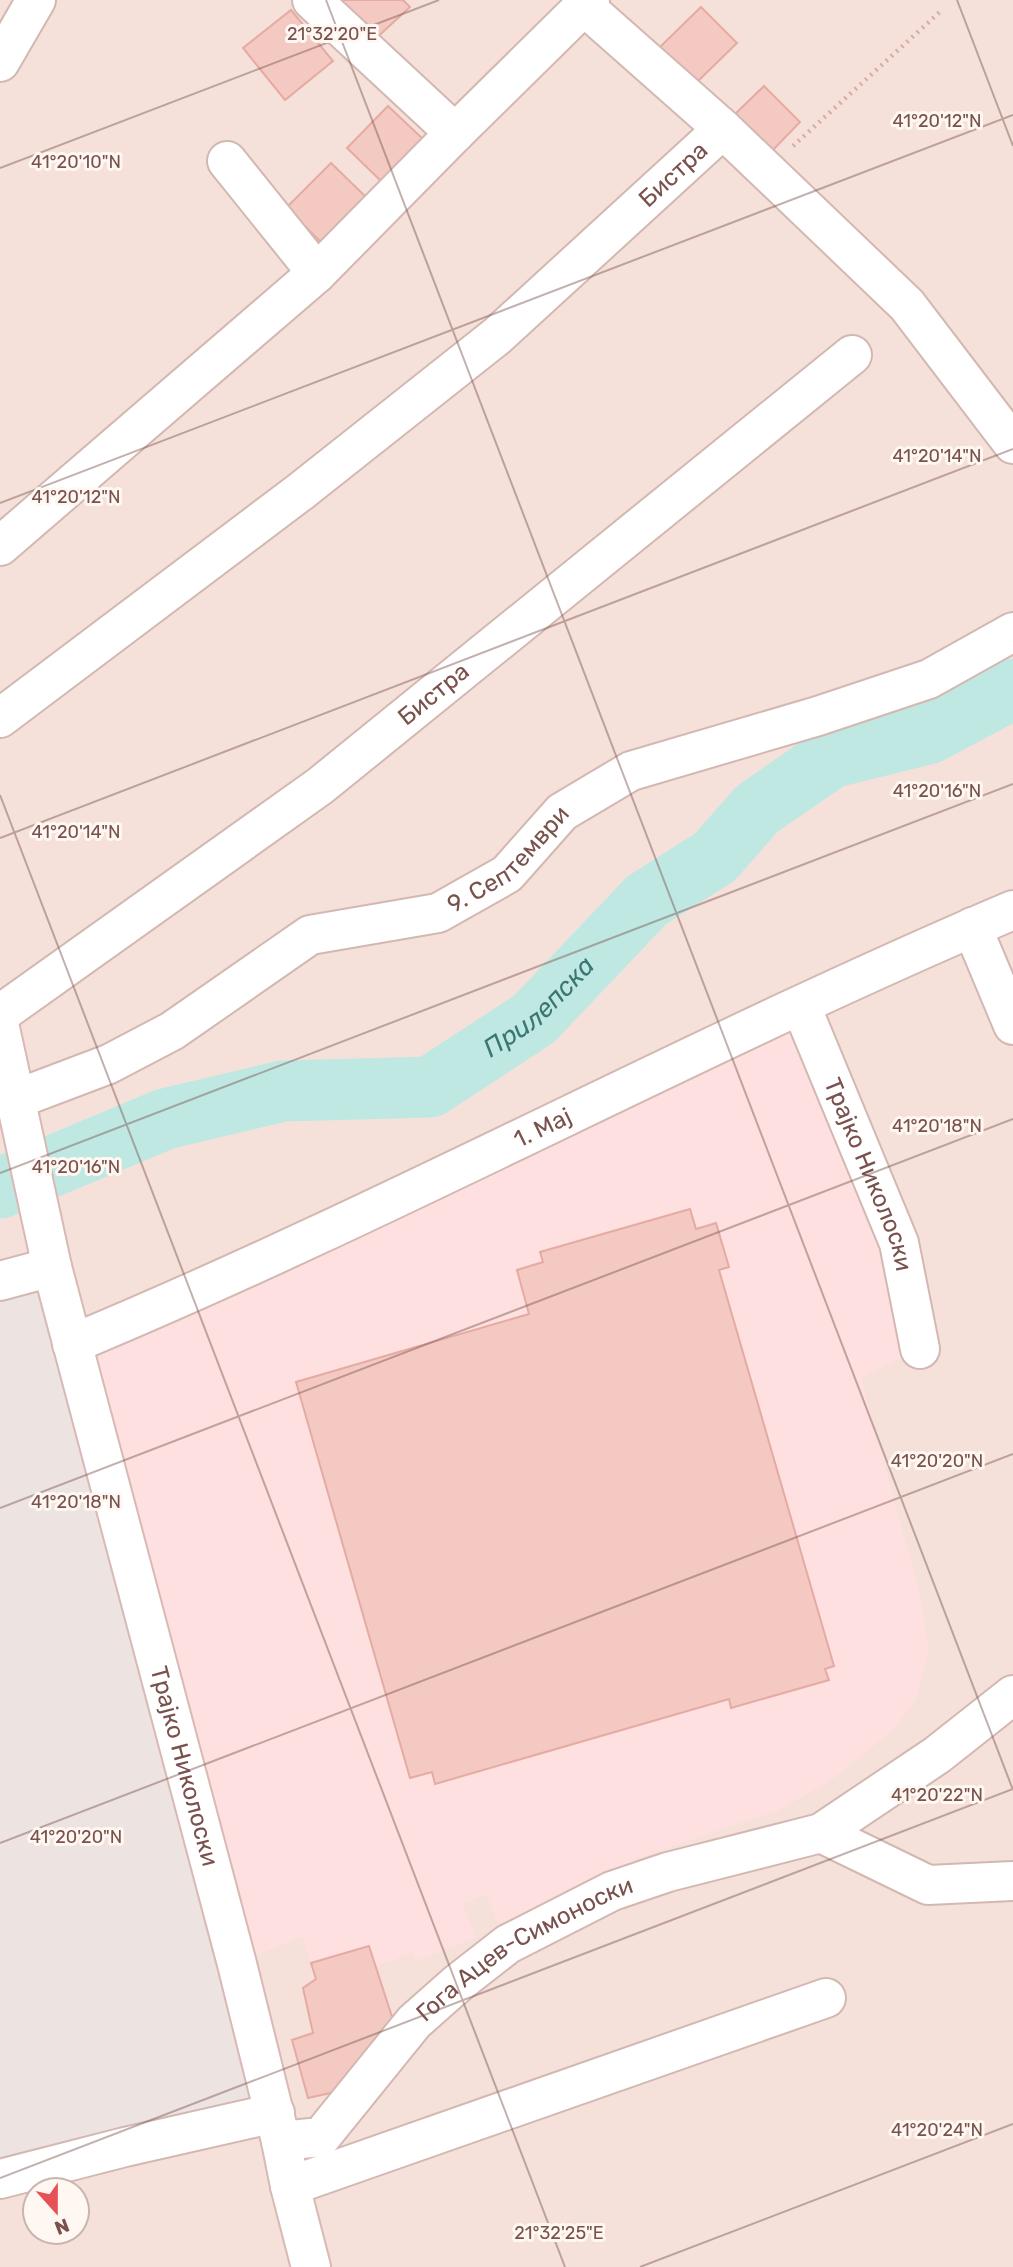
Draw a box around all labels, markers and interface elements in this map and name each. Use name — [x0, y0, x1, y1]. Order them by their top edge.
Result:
text: 21°32'20"E — [287, 23, 377, 45]
text: 41°20'12"N — [893, 110, 981, 132]
street label: Бистра — [633, 136, 713, 213]
text: 41°20'10"N — [31, 151, 121, 173]
text: 41°20'14"N — [892, 445, 982, 467]
text: 41°20'12"N — [32, 486, 120, 508]
street label: Бистра — [392, 657, 475, 731]
text: 41°20'16"N — [893, 780, 981, 802]
street label: 9. Септември — [442, 800, 575, 919]
text: 41°20'14"N — [31, 821, 121, 843]
water label: Прилепска — [477, 950, 601, 1063]
street label: Трајко Николоски — [818, 1074, 918, 1274]
street label: 1. Мај — [509, 1102, 576, 1154]
text: 41°20'18"N — [892, 1115, 982, 1137]
text: 41°20'16"N — [32, 1156, 120, 1178]
text: 41°20'20"N — [891, 1450, 983, 1472]
text: 41°20'18"N — [31, 1491, 121, 1513]
street label: Трајко Николоски — [145, 1663, 224, 1869]
text: 41°20'22"N — [891, 1784, 983, 1806]
text: 41°20'20"N — [30, 1826, 122, 1848]
street label: Гога Ацев-Симоноски — [411, 1871, 636, 2027]
text: 41°20'24"N — [891, 2119, 983, 2141]
north arrow — [21, 2176, 91, 2246]
text: N — [51, 2213, 72, 2240]
text: 21°32'25"E — [514, 2222, 604, 2244]

